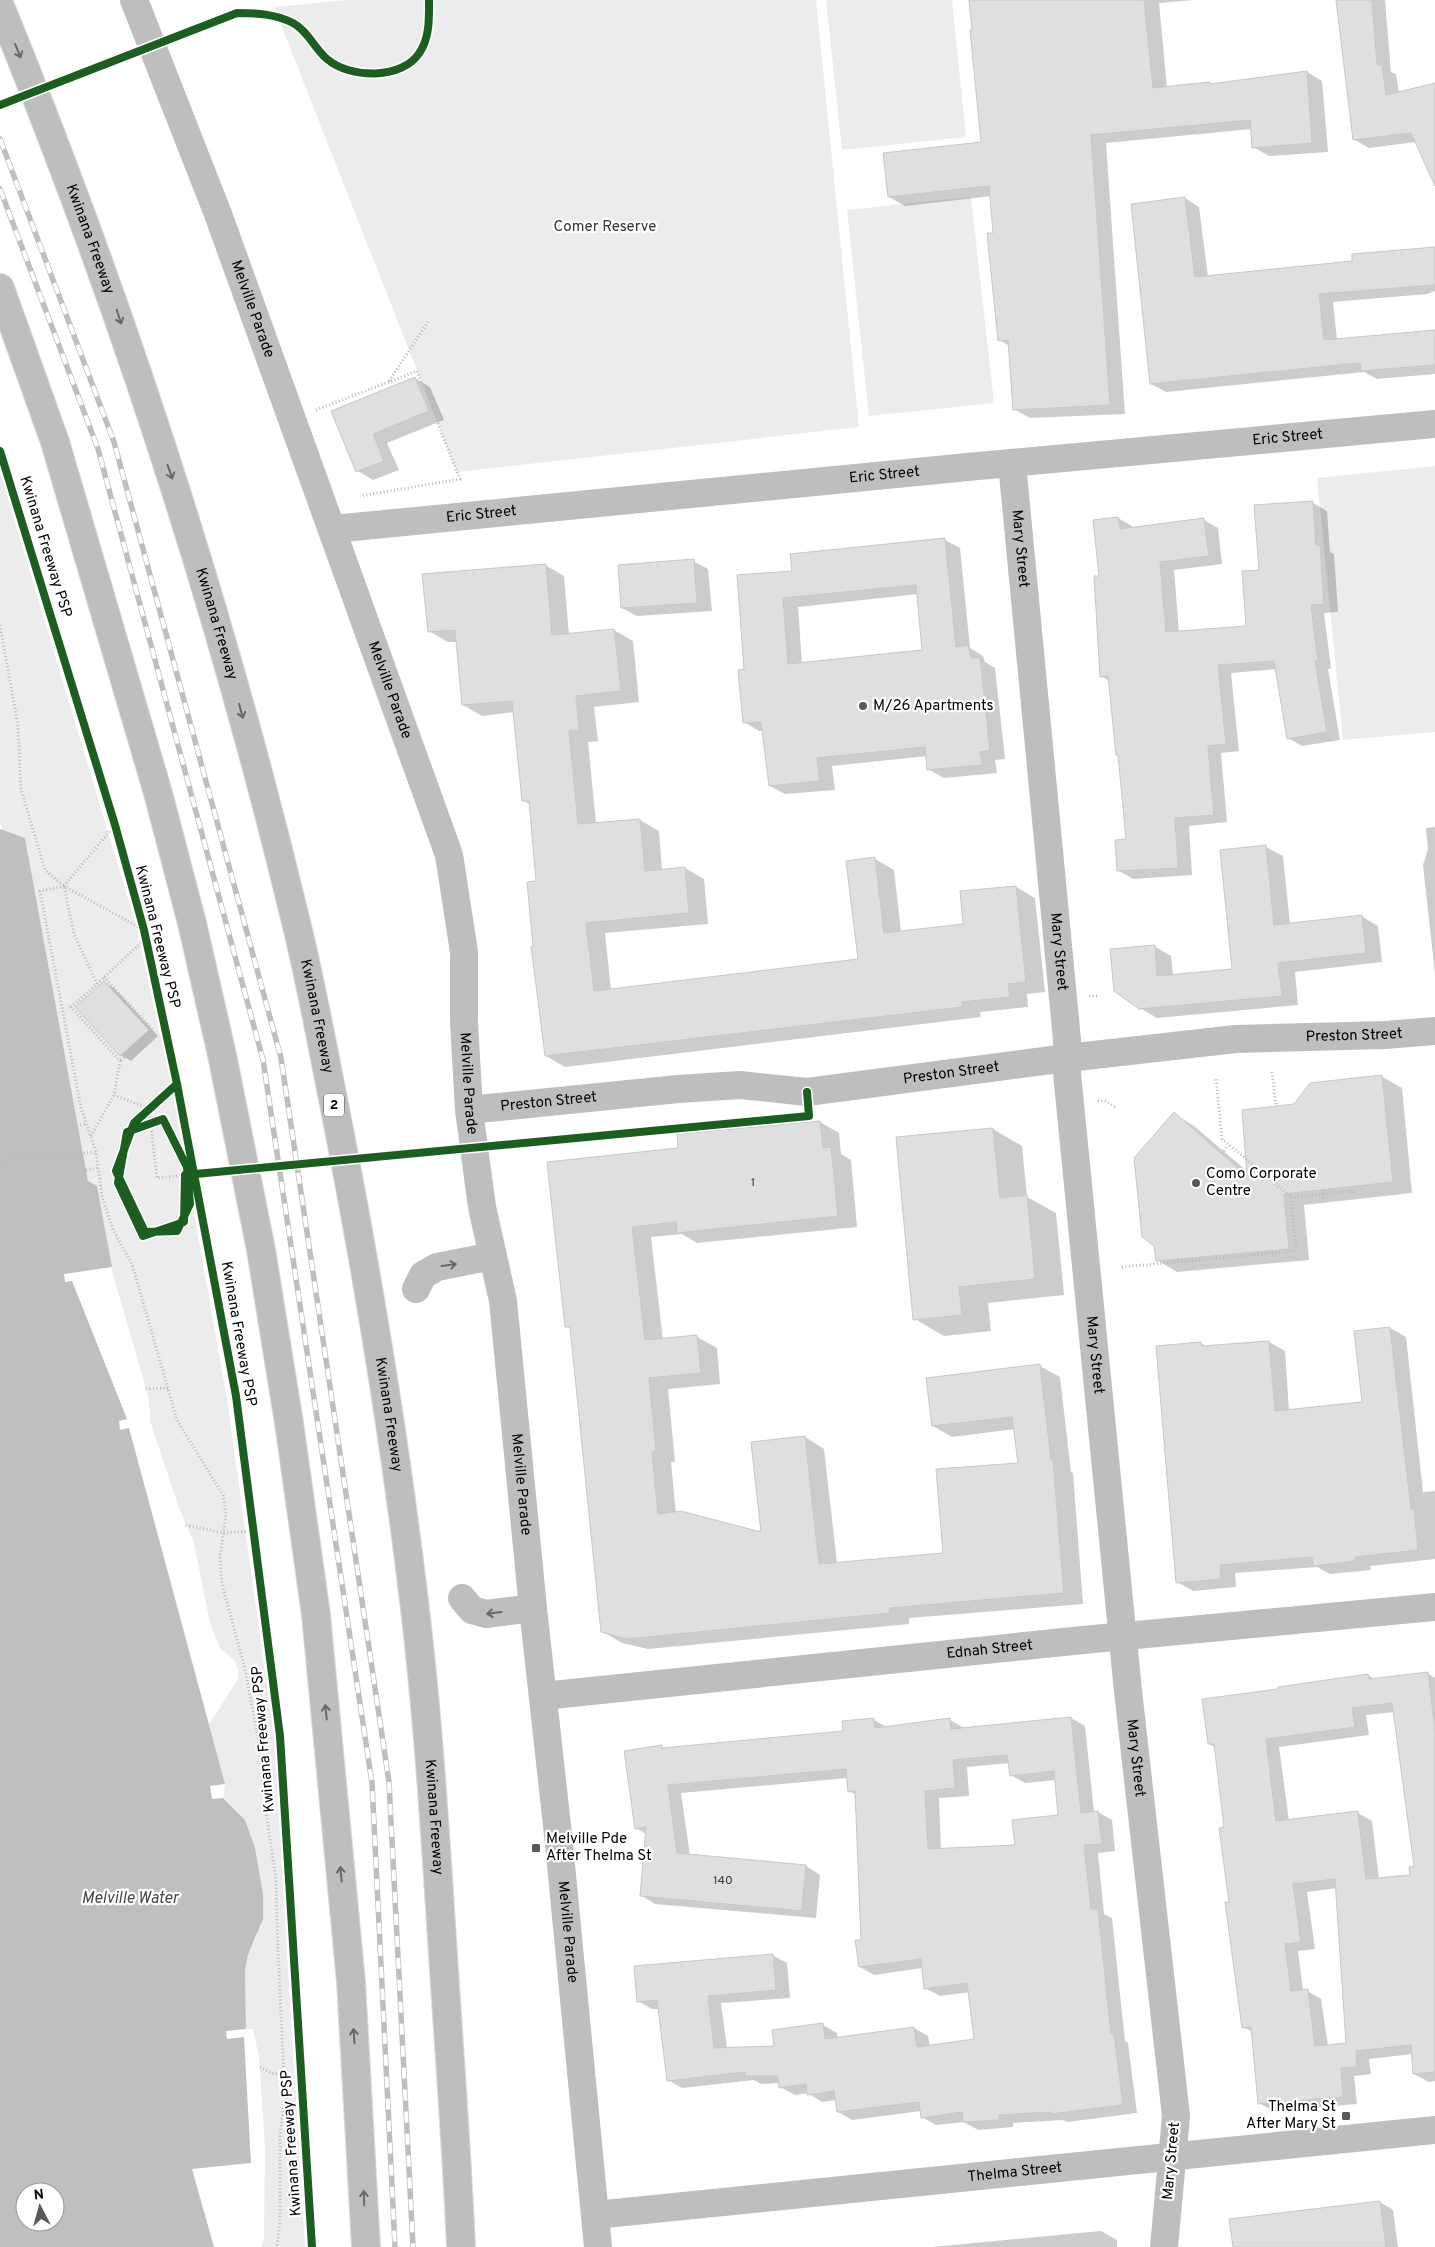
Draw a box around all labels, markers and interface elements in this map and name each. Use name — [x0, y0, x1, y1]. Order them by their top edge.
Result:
one-way arrow — [14, 43, 24, 58]
street label: Kwinana Freeway — [61, 181, 119, 297]
park label: Comer Reserve — [554, 218, 656, 237]
street label: Melville Parade — [226, 258, 279, 361]
one-way arrow — [115, 309, 124, 325]
street label: Eric Street — [1251, 425, 1324, 450]
street label: Eric Street — [848, 462, 921, 488]
one-way arrow — [166, 463, 176, 479]
street label: Kwinana Freeway PSP — [14, 474, 76, 620]
street label: Eric Street — [445, 502, 517, 527]
street label: Mary Street — [1007, 509, 1033, 589]
street label: Kwinana Freeway — [191, 566, 242, 682]
street label: Melville Parade — [363, 639, 416, 742]
place label: M/26 Apartments — [873, 697, 994, 716]
marker: M/26 Apartments — [857, 700, 869, 712]
one-way arrow — [236, 703, 246, 719]
street label: Kwinana Freeway PSP — [130, 863, 184, 1011]
street label: Mary Street — [1045, 912, 1072, 992]
street label: Kwinana Freeway — [295, 957, 337, 1075]
street label: Preston Street — [1305, 1024, 1403, 1047]
street label: Melville Parade — [455, 1032, 482, 1136]
street label: Preston Street — [902, 1057, 1000, 1089]
street label: Preston Street — [499, 1088, 598, 1116]
road number: 2 — [324, 1094, 344, 1116]
place label: Como Corporate Centre — [1206, 1165, 1317, 1201]
house number: 1 — [751, 1175, 755, 1191]
marker: Como Corporate Centre — [1190, 1177, 1202, 1189]
street label: Kwinana Freeway PSP — [216, 1260, 260, 1408]
one-way arrow — [441, 1260, 457, 1270]
street label: Mary Street — [1081, 1315, 1108, 1395]
street label: Kwinana Freeway — [370, 1356, 407, 1473]
street label: Melville Parade — [506, 1432, 535, 1536]
one-way arrow — [487, 1608, 503, 1618]
street label: Ednah Street — [946, 1636, 1034, 1664]
street label: Kwinana Freeway PSP — [248, 1665, 280, 1813]
one-way arrow — [321, 1705, 331, 1721]
street label: Mary Street — [1122, 1718, 1149, 1798]
street label: Kwinana Freeway — [420, 1759, 447, 1876]
place label: Melville Pde After Thelma St — [546, 1830, 652, 1866]
marker: Melville Pde After Thelma St — [530, 1842, 542, 1854]
one-way arrow — [336, 1866, 346, 1882]
house number: 140 — [713, 1873, 733, 1889]
street label: Melville Parade — [553, 1880, 582, 1984]
water label: Melville Water — [82, 1889, 180, 1909]
one-way arrow — [349, 2028, 359, 2044]
street label: Kwinana Freeway PSP — [277, 2069, 307, 2217]
place label: Thelma St After Mary St — [1246, 2098, 1336, 2134]
marker: Thelma St After Mary St — [1340, 2110, 1352, 2122]
street label: Mary Street — [1159, 2121, 1185, 2201]
street label: Thelma Street — [967, 2158, 1063, 2187]
north arrow — [15, 2182, 65, 2232]
text: N — [33, 2187, 45, 2205]
one-way arrow — [359, 2191, 368, 2207]

